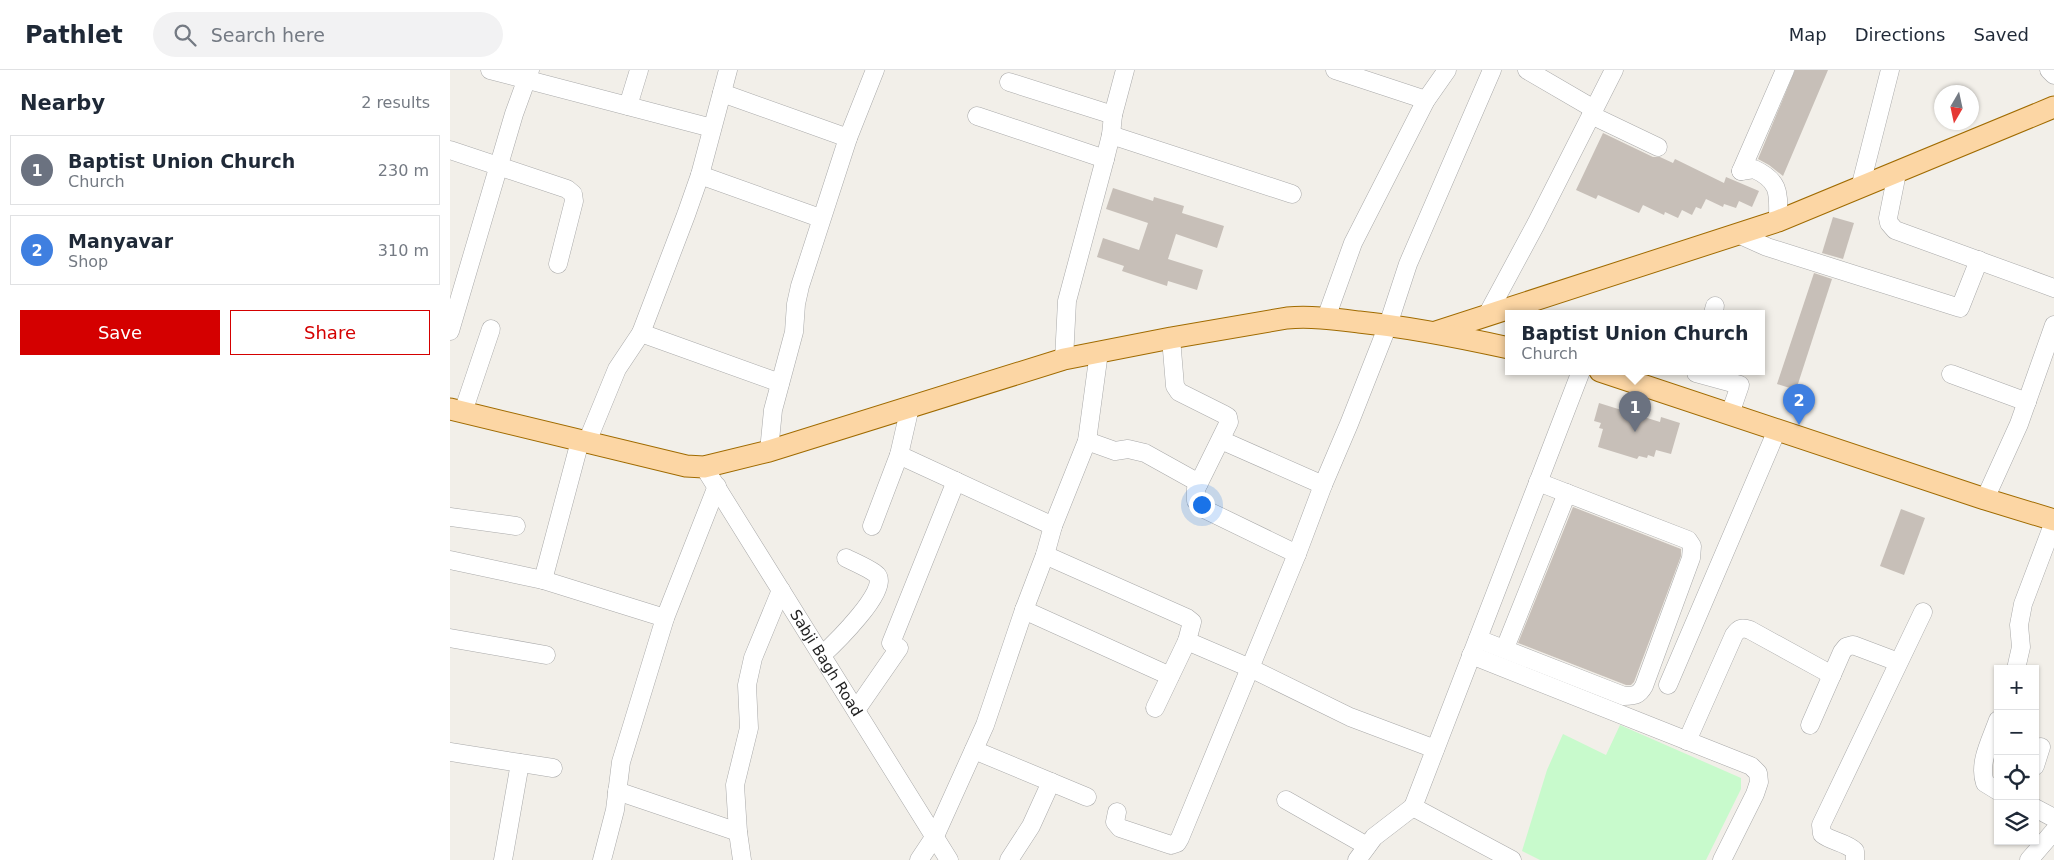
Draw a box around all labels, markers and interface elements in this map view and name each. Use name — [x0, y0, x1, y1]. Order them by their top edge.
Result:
search box — [153, 12, 503, 57]
text: Pathlet — [25, 21, 123, 49]
icon: search — [171, 21, 199, 49]
text: Search here — [211, 24, 325, 46]
text: Map — [1789, 24, 1827, 45]
text: Directions — [1855, 24, 1945, 45]
text: Saved — [1973, 24, 2029, 45]
north arrow — [1934, 85, 1979, 130]
text: Nearby — [20, 91, 105, 115]
text: 2 results — [361, 93, 430, 112]
text: Baptist Union Church — [68, 150, 295, 172]
text: 1 — [31, 161, 43, 180]
text: 230 m — [378, 161, 429, 180]
text: Church — [68, 172, 125, 191]
text: Manyavar — [68, 230, 173, 252]
text: 2 — [31, 241, 43, 260]
text: 310 m — [378, 241, 429, 260]
text: Shop — [68, 252, 108, 271]
button: Save — [20, 310, 220, 355]
button: Share — [230, 310, 430, 355]
popup — [1505, 310, 1765, 375]
text: Baptist Union Church — [1521, 322, 1749, 344]
text: Church — [1521, 344, 1578, 363]
pin: 2 — [1783, 384, 1815, 425]
pin: 1 — [1619, 391, 1651, 432]
your location — [1189, 492, 1215, 518]
street label: Sabji Bagh Road — [786, 606, 866, 720]
map controls — [1994, 665, 2039, 845]
button: + — [1994, 665, 2039, 710]
button: − — [1994, 710, 2039, 755]
button: locate — [1994, 755, 2039, 800]
button: layers — [1994, 800, 2039, 845]

